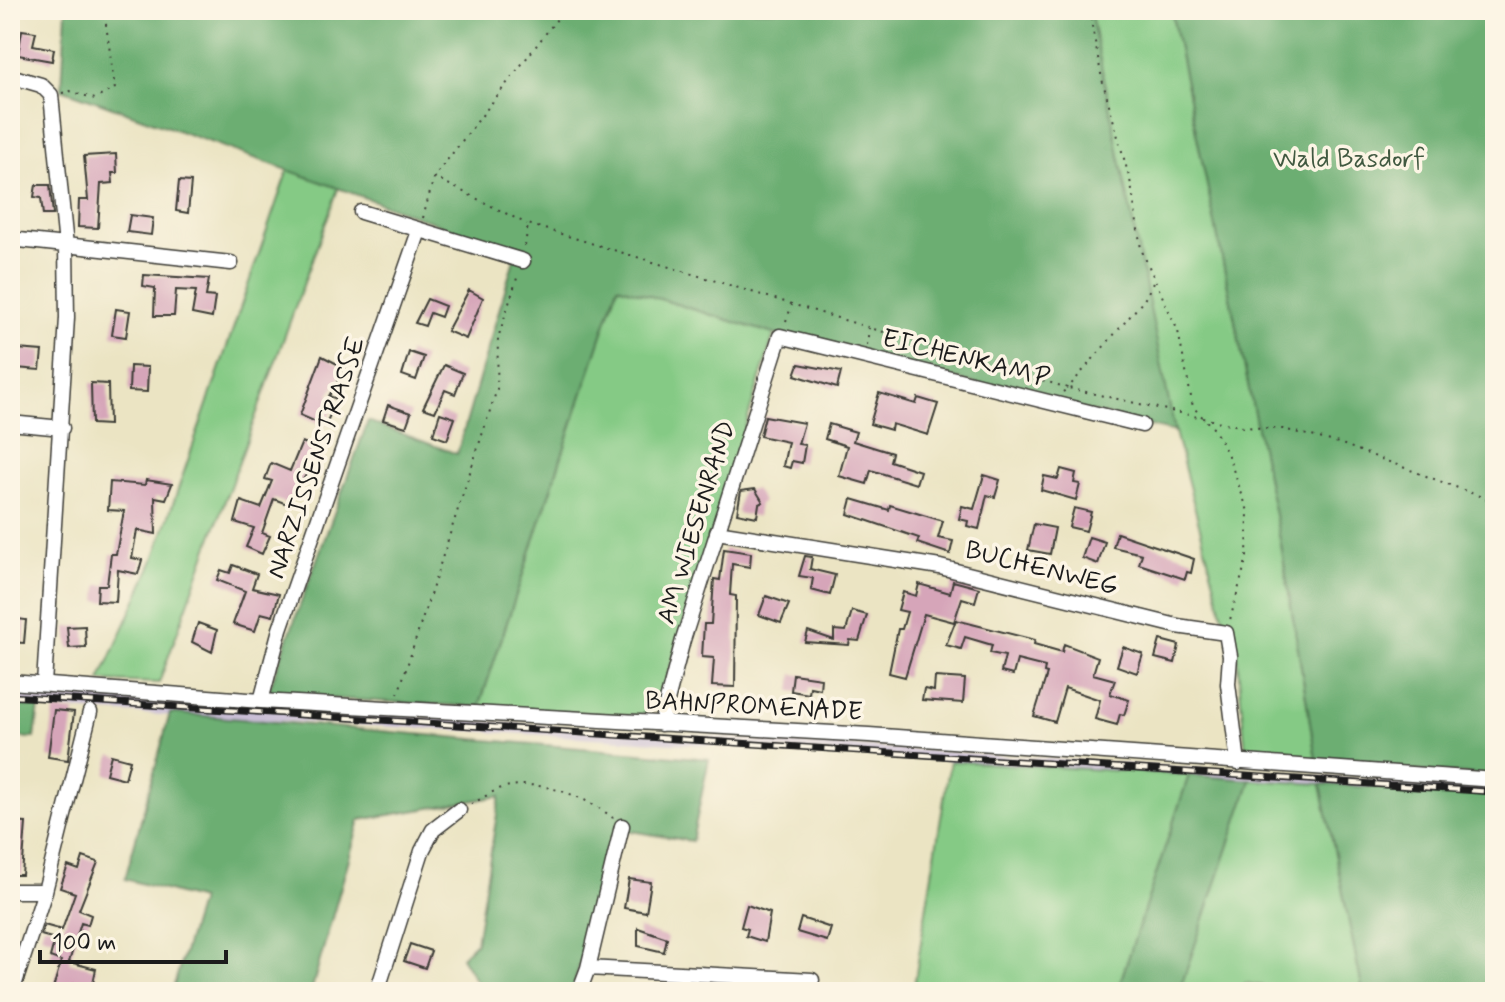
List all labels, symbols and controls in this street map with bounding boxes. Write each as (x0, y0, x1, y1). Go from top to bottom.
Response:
park label: Wald Basdorf (1273, 143, 1425, 177)
street label: EICHENKAMP (878, 322, 1053, 396)
street label: NARZISSENSTRASSE (260, 332, 374, 583)
street label: AM WIESENRAND (650, 417, 744, 629)
street label: BUCHENWEG (962, 534, 1121, 604)
street label: BAHNPROMENADE (644, 684, 864, 730)
scale bar (40, 914, 226, 964)
text: 100 m (52, 928, 116, 959)

